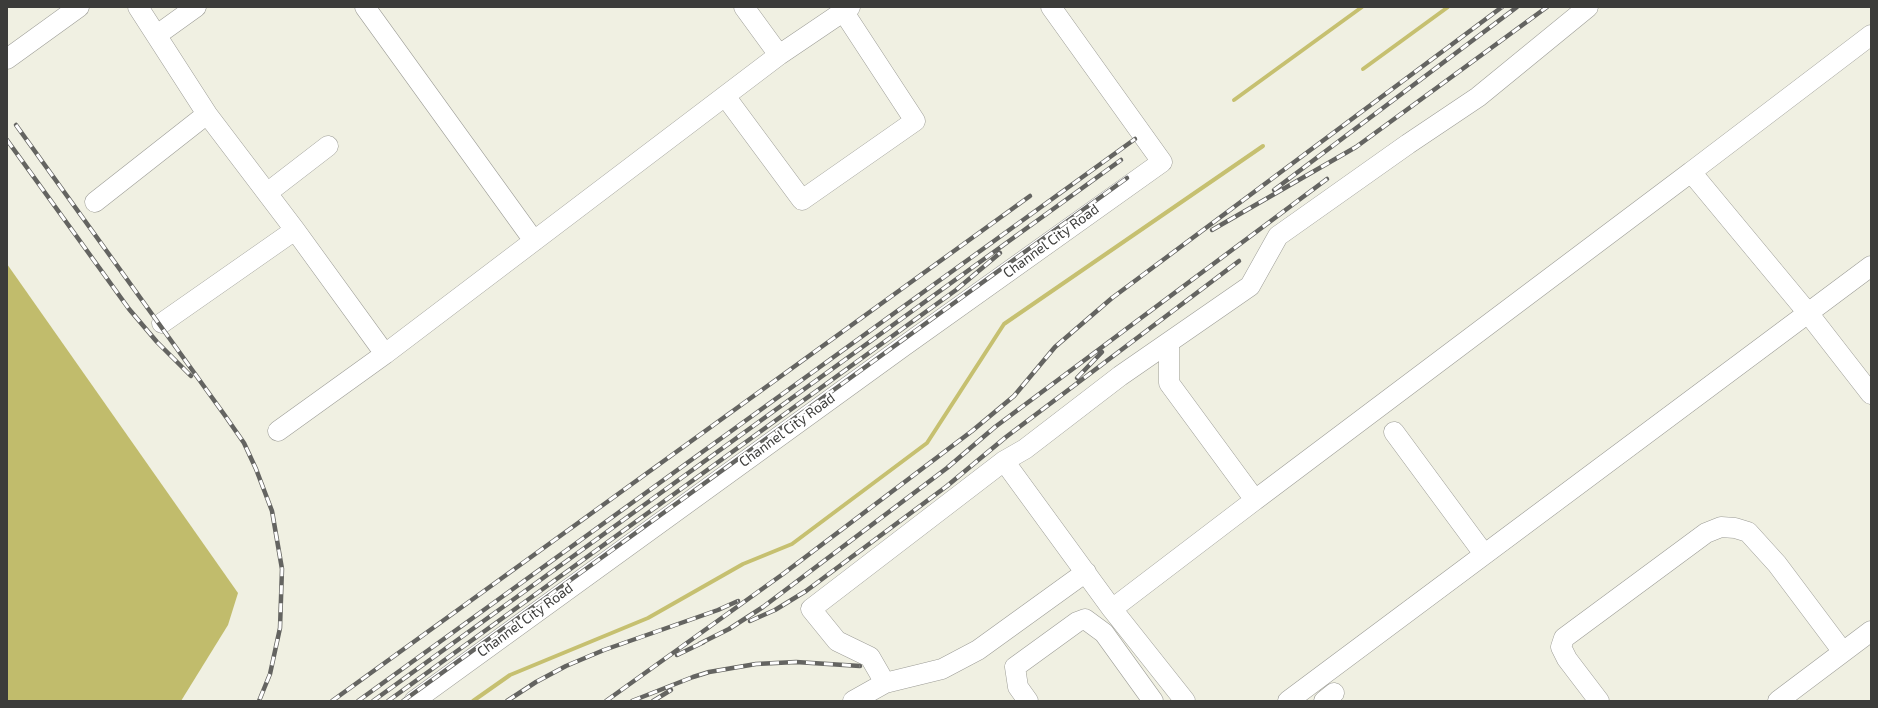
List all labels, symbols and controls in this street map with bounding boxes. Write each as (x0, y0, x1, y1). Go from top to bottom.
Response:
street label: Channel City Road (1000, 201, 1102, 281)
street label: Channel City Road (736, 390, 838, 470)
street label: Channel City Road (474, 580, 576, 660)

